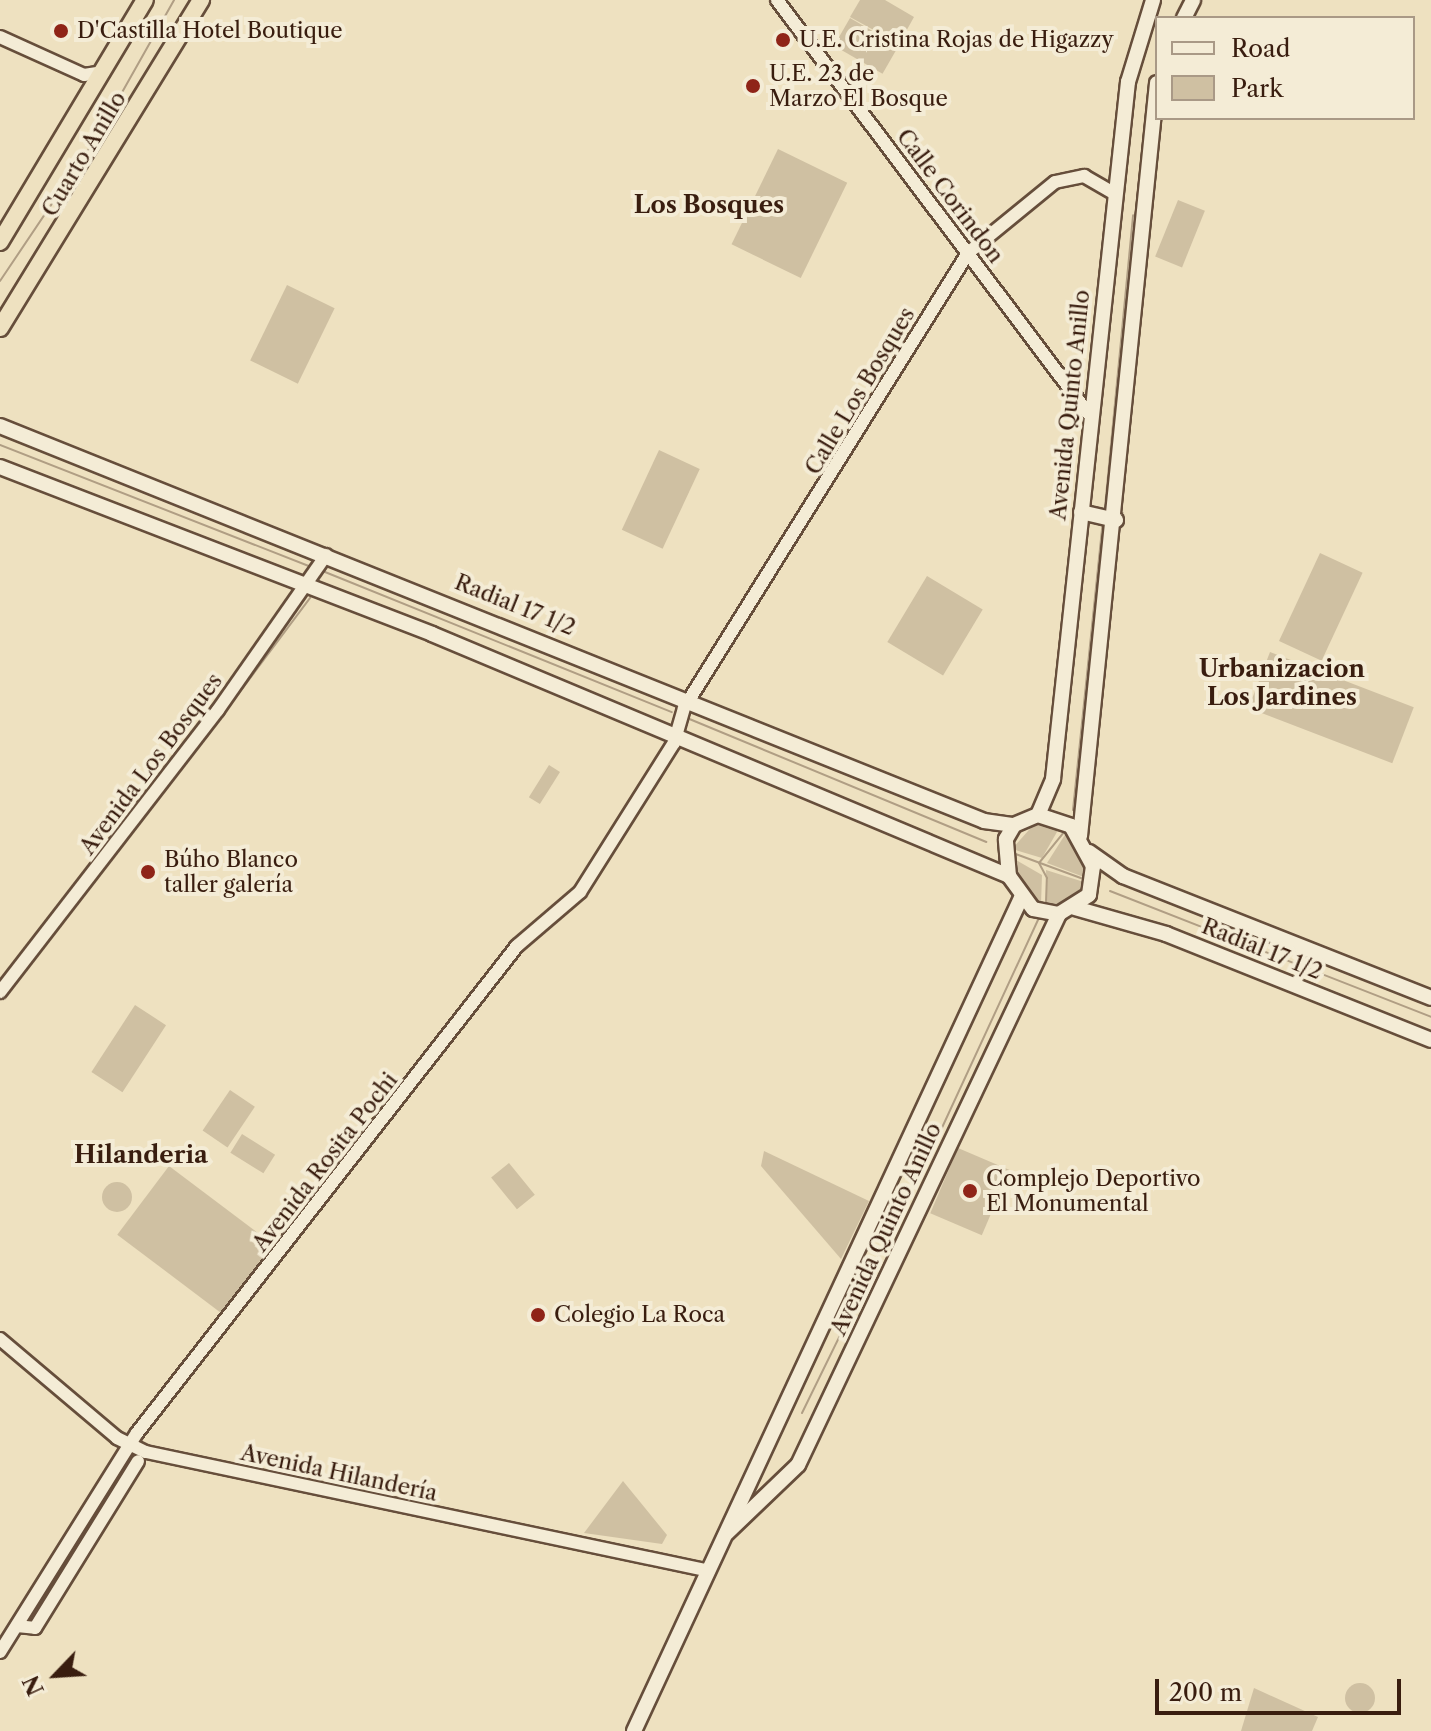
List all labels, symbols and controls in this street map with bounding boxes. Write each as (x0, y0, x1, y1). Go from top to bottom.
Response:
legend (1155, 16, 1415, 120)
place label: D'Castilla Hotel Boutique (77, 18, 343, 44)
marker: D'Castilla Hotel Boutique (52, 22, 70, 40)
place label: U.E. Cristina Rojas de Higazzy (799, 27, 1114, 53)
marker: U.E. Cristina Rojas de Higazzy (774, 31, 792, 49)
text: Road (1231, 34, 1290, 63)
place label: U.E. 23 de Marzo El Bosque (769, 60, 948, 112)
text: Park (1231, 74, 1283, 103)
marker: U.E. 23 de Marzo El Bosque (744, 77, 762, 95)
street label: Cuarto Anillo (36, 86, 132, 222)
street label: Calle Corindon (891, 124, 1009, 268)
district label: Los Bosques (634, 191, 784, 219)
street label: Avenida Quinto Anillo (1045, 288, 1095, 522)
street label: Calle Los Bosques (800, 303, 920, 479)
street label: Radial 17 1/2 (451, 569, 579, 641)
district label: Urbanizacion Los Jardines (1199, 655, 1365, 711)
street label: Avenida Los Bosques (74, 668, 228, 860)
place label: Búho Blanco taller galería (164, 846, 298, 898)
marker: Búho Blanco taller galería (139, 863, 157, 881)
street label: Radial 17 1/2 (1198, 913, 1326, 985)
street label: Avenida Rosita Pochi (247, 1067, 403, 1257)
street label: Avenida Quinto Anillo (825, 1118, 947, 1340)
district label: Hilanderia (74, 1141, 208, 1169)
place label: Complejo Deportivo El Monumental (986, 1165, 1200, 1216)
marker: Complejo Deportivo El Monumental (961, 1182, 979, 1200)
place label: Colegio La Roca (554, 1302, 725, 1328)
marker: Colegio La Roca (529, 1306, 547, 1324)
street label: Avenida Hilandería (238, 1439, 440, 1507)
north arrow (16, 1635, 96, 1715)
scale bar (1159, 1663, 1405, 1713)
text: N (18, 1671, 50, 1700)
text: 200 m (1169, 1678, 1242, 1707)

